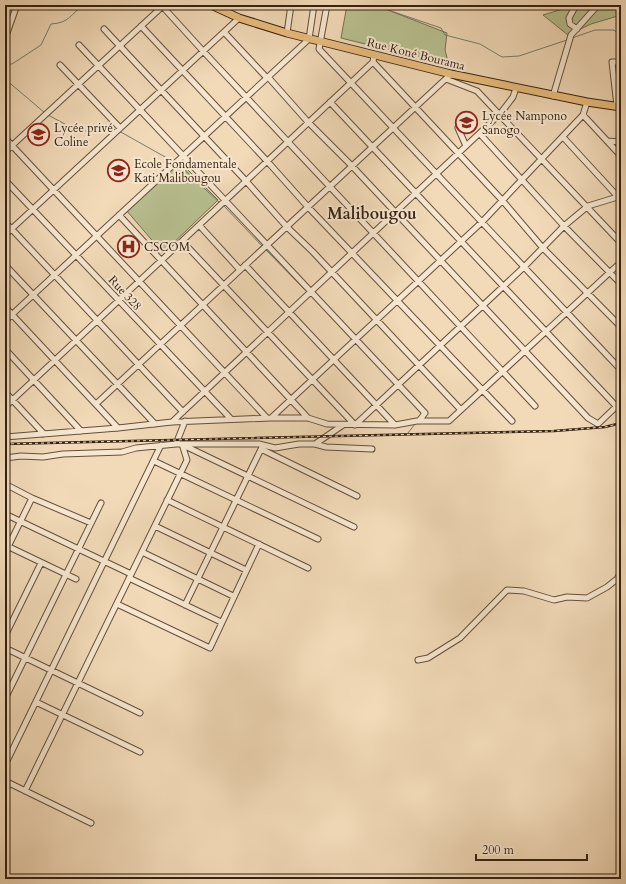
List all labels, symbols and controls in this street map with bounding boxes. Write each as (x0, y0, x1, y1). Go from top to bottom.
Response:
street label: Rue Koné Bourama (365, 34, 468, 74)
place label: Lycée Nampono Sanogo (482, 108, 567, 138)
school or university icon: Lycée Nampono Sanogo (454, 110, 480, 136)
place label: Lycée privé Coline (54, 120, 113, 150)
school or university icon: Lycée privé Coline (26, 122, 52, 148)
place label: Ecole Fondamentale Kati Malibougou (134, 156, 237, 186)
school or university icon: Ecole Fondamentale Kati Malibougou (105, 158, 131, 184)
district label: Malibougou (327, 203, 417, 225)
hospital icon: CSCOM (115, 234, 141, 260)
place label: CSCOM (144, 239, 191, 255)
street label: Rue 328 (105, 272, 145, 314)
scale bar (476, 836, 587, 862)
text: 200 m (482, 842, 515, 858)

